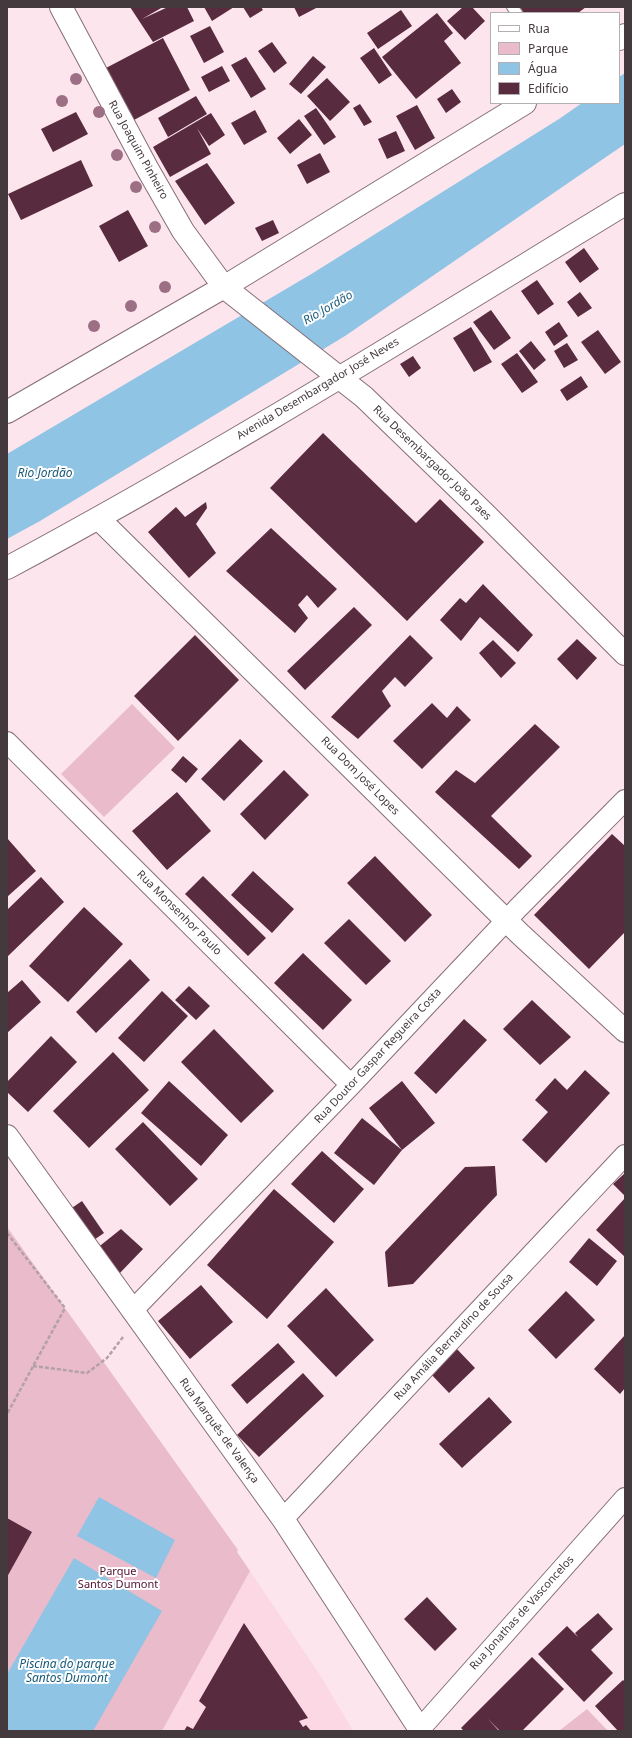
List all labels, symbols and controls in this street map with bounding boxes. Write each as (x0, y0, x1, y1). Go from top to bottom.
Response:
legend (490, 12, 620, 104)
text: Rua (528, 20, 550, 37)
text: Parque (528, 40, 568, 57)
text: Água (528, 60, 557, 77)
text: Edifício (528, 80, 569, 97)
street label: Rua Joaquim Pinheiro (105, 98, 171, 202)
water label: Rio Jordão (301, 288, 355, 328)
street label: Avenida Desembargador José Neves (235, 335, 401, 443)
street label: Rua Desembargador João Paes (370, 403, 494, 523)
water label: Rio Jordão (18, 467, 72, 481)
street label: Rua Dom José Lopes (318, 734, 402, 818)
street label: Rua Monsenhor Paulo (134, 868, 224, 958)
street label: Rua Doutor Gaspar Regueira Costa (312, 986, 444, 1126)
street label: Rua Amália Bernardino de Sousa (392, 1271, 516, 1403)
street label: Rua Marquês de Valença (176, 1376, 262, 1486)
street label: Rua Jonathas de Vasconcelos (467, 1553, 577, 1673)
park label: Parque Santos Dumont (78, 1565, 158, 1591)
water label: Piscina do parque Santos Dumont (19, 1658, 115, 1686)

